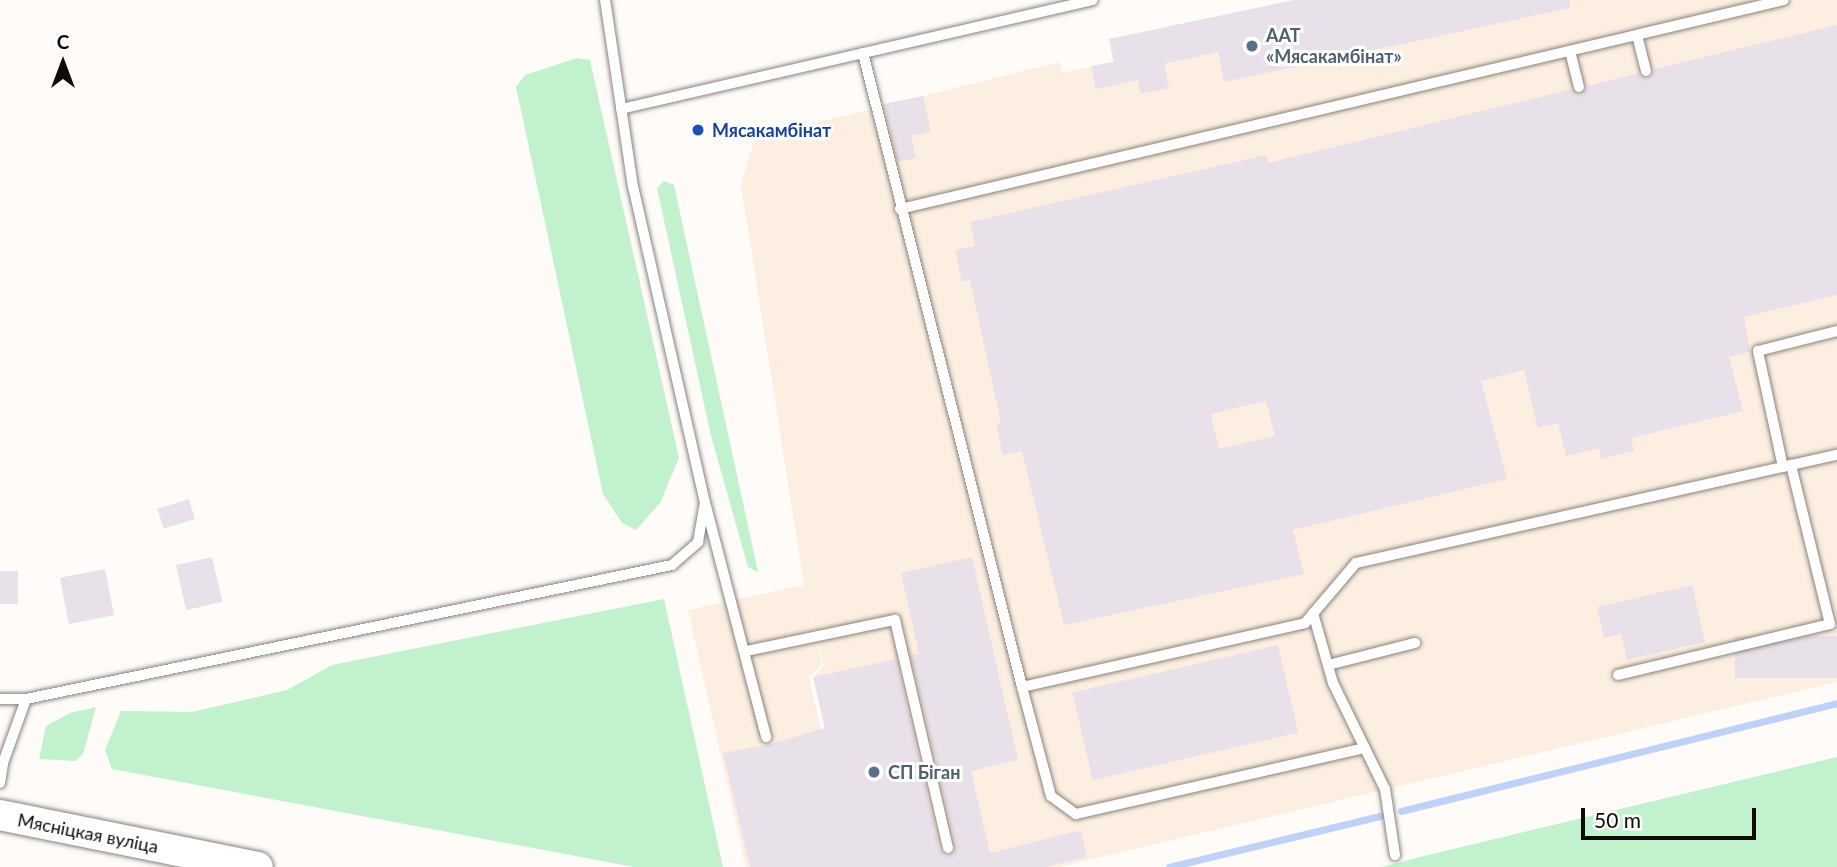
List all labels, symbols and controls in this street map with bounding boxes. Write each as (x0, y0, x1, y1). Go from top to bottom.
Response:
place label: ААТ «Мясакамбінат» (1266, 25, 1402, 68)
north arrow (28, 28, 98, 98)
text: С (57, 30, 69, 53)
marker: ААТ «Мясакамбінат» (1244, 38, 1260, 54)
place label: Мясакамбінат (712, 119, 831, 141)
marker: Мясакамбінат (690, 122, 706, 138)
place label: СП Біган (888, 761, 960, 783)
marker: СП Біган (866, 764, 882, 780)
scale bar (1585, 794, 1760, 838)
text: 50 m (1594, 807, 1641, 832)
street label: Мясніцкая вуліца (16, 809, 160, 857)

